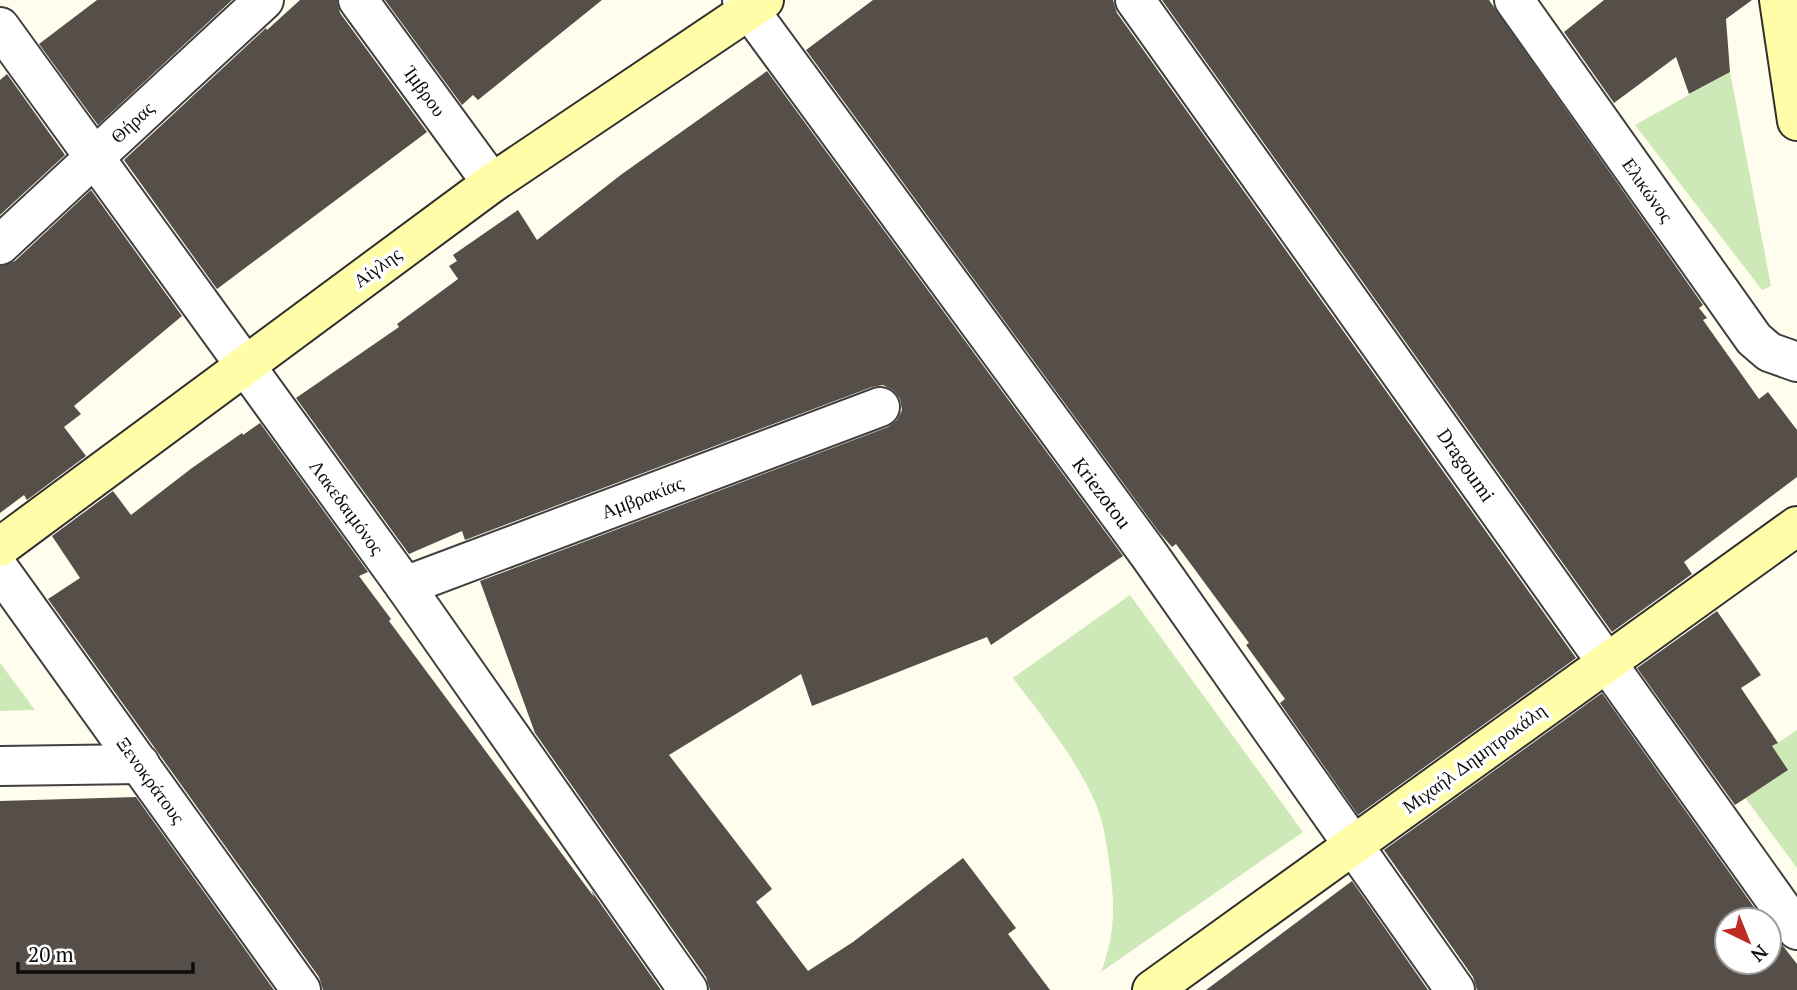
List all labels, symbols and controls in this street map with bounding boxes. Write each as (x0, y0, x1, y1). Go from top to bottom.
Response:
street label: Ίμβρου (398, 60, 452, 121)
street label: Θήρας (105, 95, 159, 148)
street label: Ελικώνος (1617, 153, 1680, 227)
street label: Αίγλης (348, 240, 406, 293)
street label: Dragoumi (1432, 423, 1501, 506)
street label: Kriezotou (1068, 452, 1137, 533)
street label: Λακεδαιμόνος (305, 454, 391, 559)
street label: Αμβρακίας (597, 469, 687, 524)
street label: Μιχαήλ Δημητροκάλη (1397, 697, 1551, 818)
street label: Ξενοκράτους (111, 731, 192, 828)
north arrow (1713, 906, 1783, 976)
scale bar (18, 930, 192, 974)
text: 20 m (28, 940, 74, 968)
text: N (1746, 940, 1774, 968)

